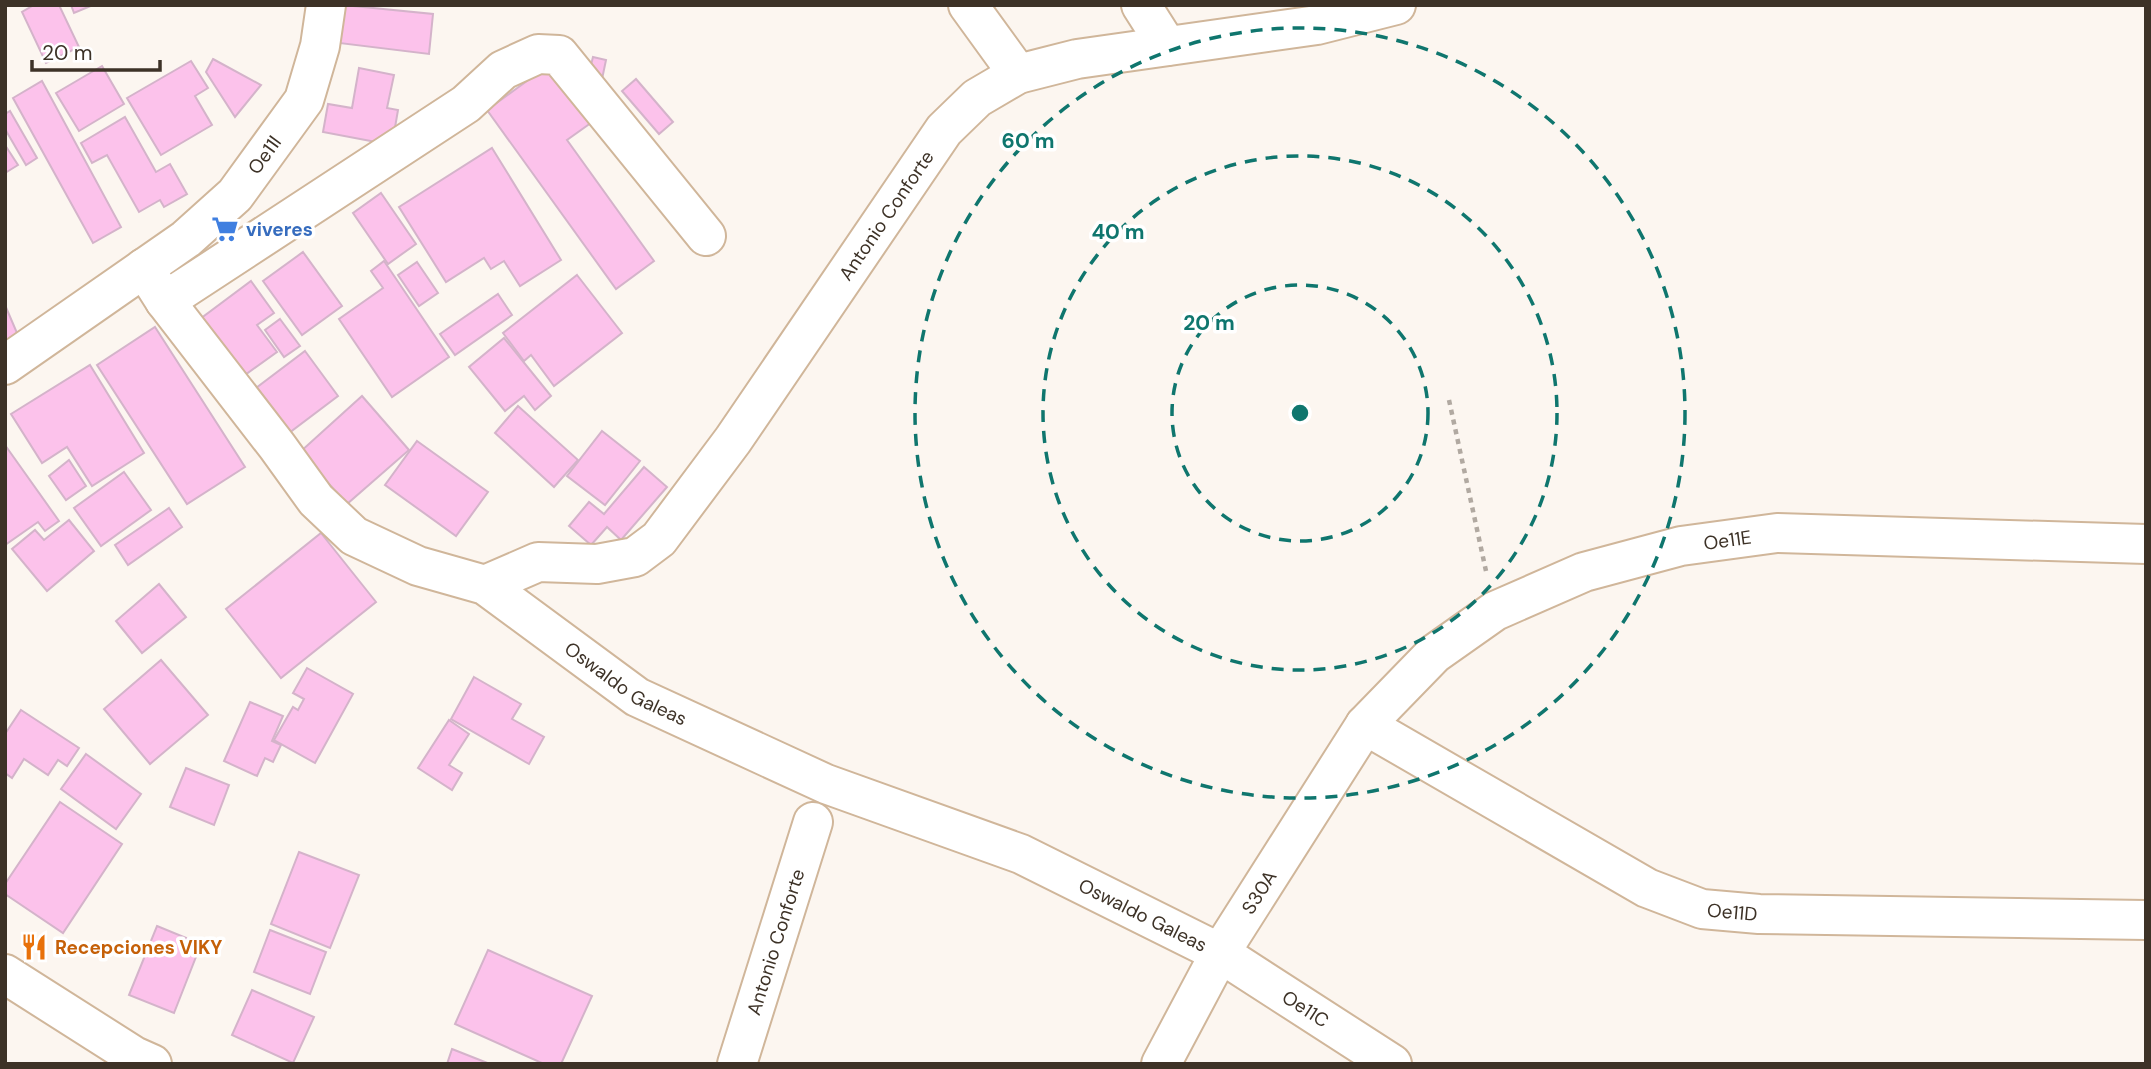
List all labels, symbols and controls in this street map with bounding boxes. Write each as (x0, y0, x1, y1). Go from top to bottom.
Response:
scale bar (32, 28, 159, 72)
text: 20 m (42, 39, 93, 67)
text: 60 m (1002, 127, 1054, 155)
street label: Oe11l (242, 131, 287, 179)
street label: Antonio Conforte (833, 145, 939, 285)
supermarket icon: viveres (210, 214, 240, 244)
place label: viveres (246, 217, 313, 242)
text: 40 m (1091, 218, 1145, 246)
text: 20 m (1183, 309, 1235, 337)
centre of rings (1288, 401, 1312, 425)
street label: Oe11E (1702, 524, 1753, 555)
street label: Oswaldo Galeas (560, 635, 691, 731)
street label: S30A (1236, 865, 1282, 919)
street label: Antonio Conforte (741, 866, 810, 1018)
street label: Oswaldo Galeas (1075, 872, 1212, 957)
street label: Oe11D (1706, 897, 1759, 926)
restaurant icon: Recepciones VIKY (19, 932, 49, 962)
place label: Recepciones VIKY (55, 935, 222, 960)
street label: Oe11C (1278, 984, 1334, 1033)

